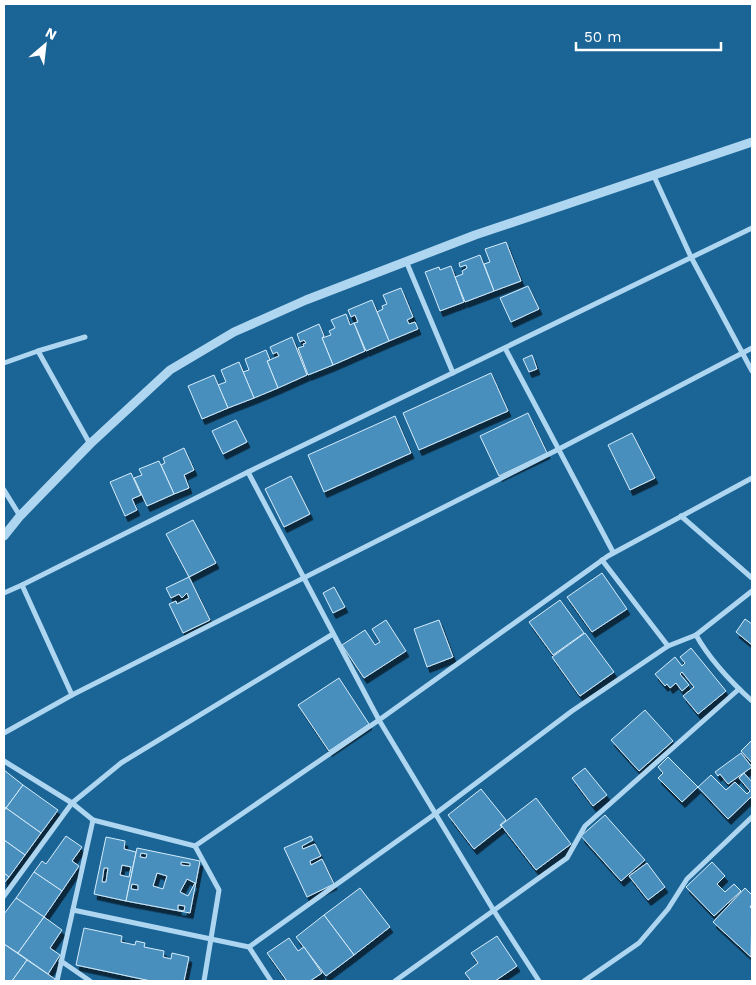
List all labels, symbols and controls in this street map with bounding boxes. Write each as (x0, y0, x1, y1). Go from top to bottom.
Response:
north arrow (20, 20, 70, 70)
scale bar (576, 20, 721, 52)
text: N (43, 24, 59, 43)
text: 50 m (584, 28, 621, 46)

